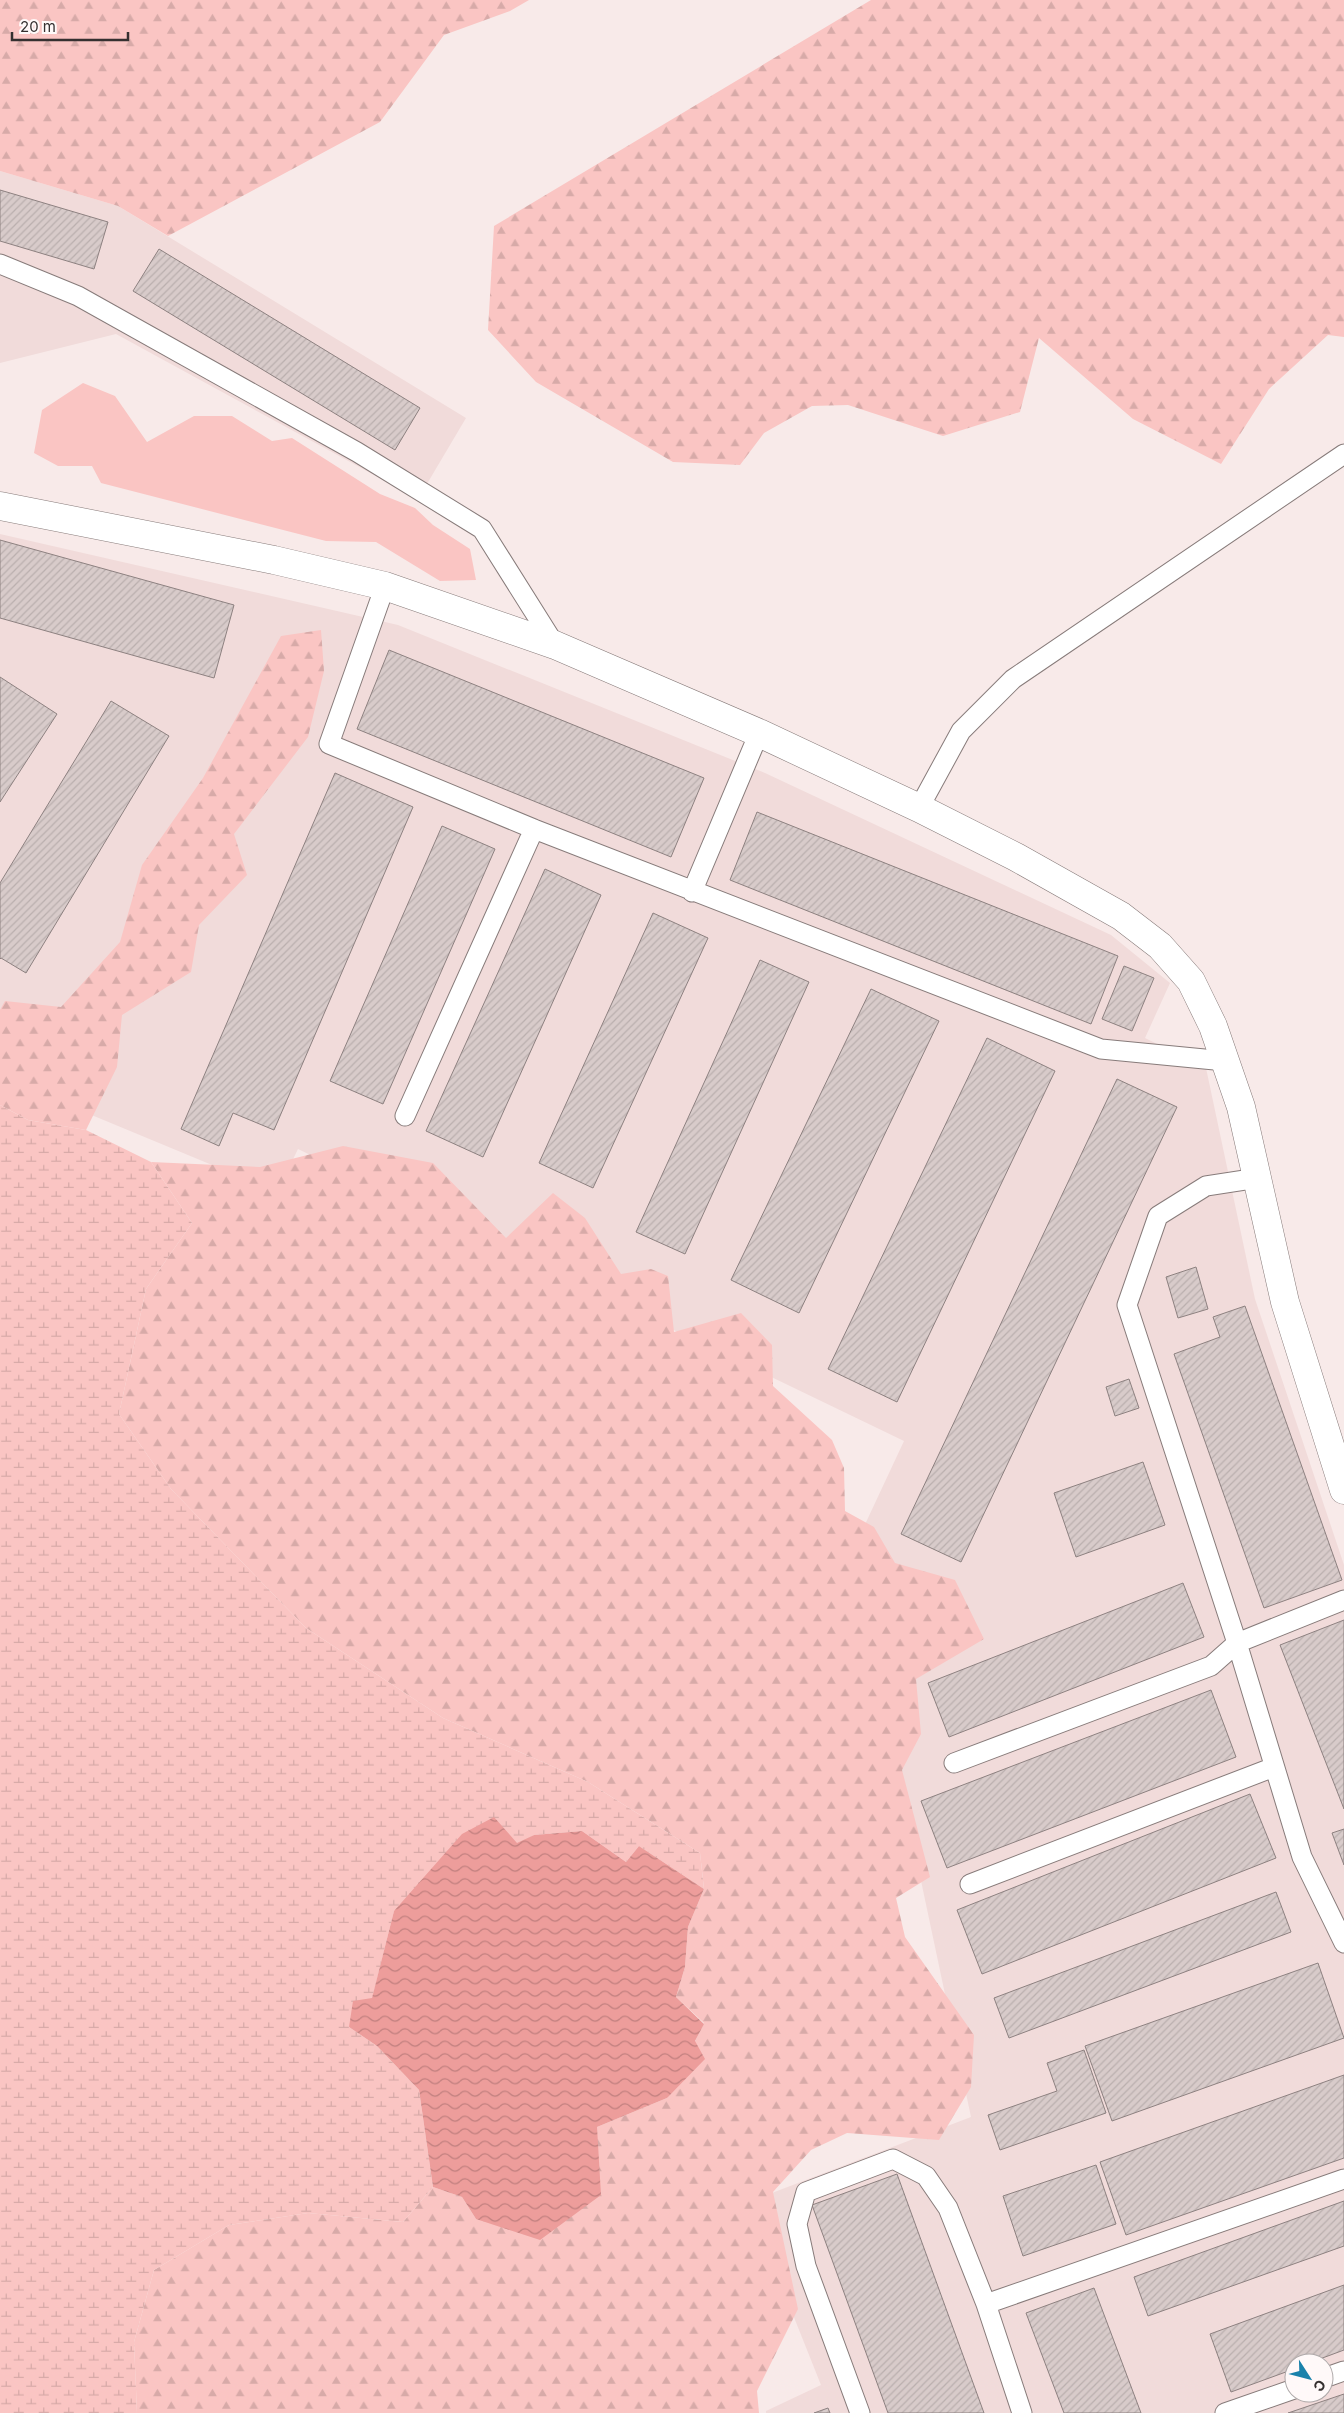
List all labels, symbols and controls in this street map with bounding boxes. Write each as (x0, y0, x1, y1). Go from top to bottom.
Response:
scale bar (12, 10, 129, 42)
text: 20 m (20, 17, 56, 36)
north arrow (1284, 2353, 1334, 2403)
text: С (1310, 2377, 1330, 2395)

